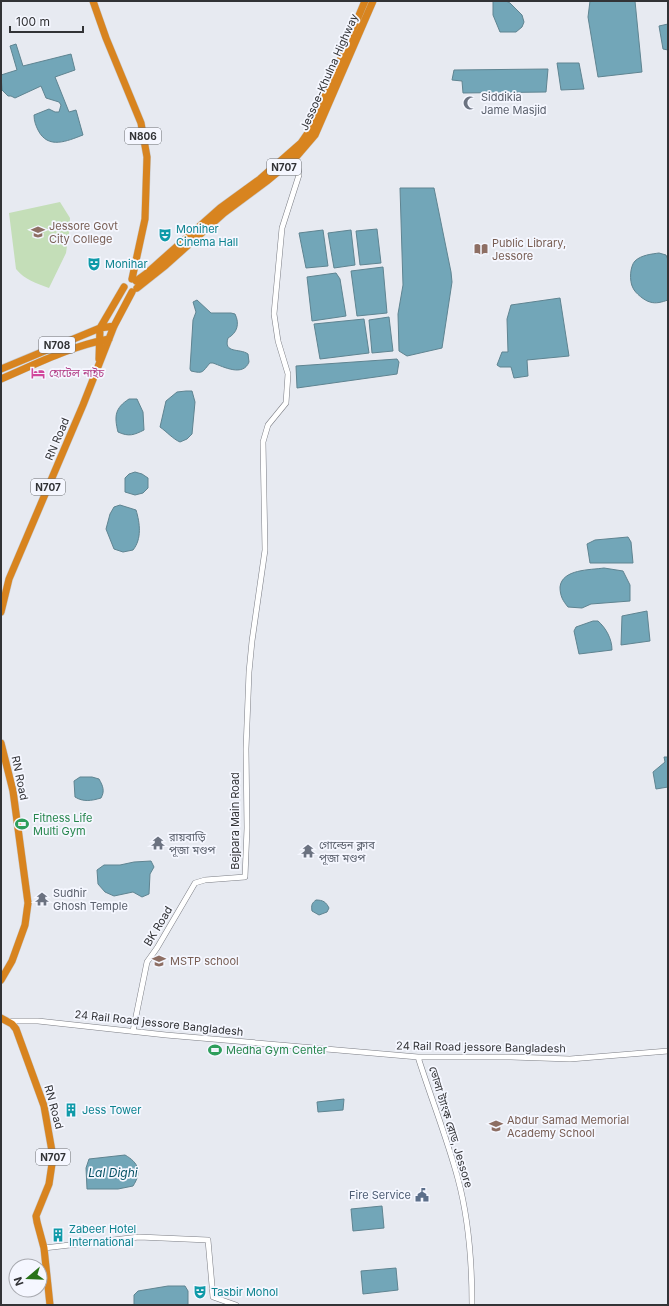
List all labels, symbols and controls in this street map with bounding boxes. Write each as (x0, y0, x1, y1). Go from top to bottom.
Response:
scale bar (10, 8, 83, 34)
street label: Jessoe-Khulna Highway (297, 11, 361, 133)
text: 100 m (16, 14, 50, 29)
place label: Siddikia Jame Masjid (481, 90, 547, 117)
mosque icon: Siddikia Jame Masjid (462, 95, 478, 111)
road number: N806 (125, 128, 161, 144)
road number: N707 (267, 159, 301, 175)
place label: Jessore Govt City College (49, 219, 118, 246)
place label: Moniher Cinema Hall (176, 222, 238, 249)
school or university icon: Jessore Govt City College (30, 224, 46, 240)
theatre icon: Moniher Cinema Hall (157, 227, 173, 243)
place label: Public Library, Jessore (492, 236, 566, 263)
library icon: Public Library, Jessore (473, 241, 489, 257)
theatre icon: Monihar (86, 256, 102, 272)
place label: Monihar (105, 257, 148, 271)
road number: N708 (39, 337, 75, 353)
hotel icon: হোটেল নাইচ (30, 365, 46, 381)
place label: হোটেল নাইচ (49, 366, 105, 380)
street label: RN Road (42, 416, 72, 462)
road number: N707 (31, 479, 65, 495)
street label: RN Road (8, 755, 32, 801)
street label: Bejpara Main Road (228, 772, 242, 870)
place label: Fitness Life Multi Gym (33, 811, 92, 838)
sports icon: Fitness Life Multi Gym (14, 816, 30, 832)
place label: রায়বাড়ি পূজা মণ্ডপ (168, 830, 215, 857)
temple icon: রায়বাড়ি পূজা মণ্ডপ (150, 835, 166, 851)
place label: গোল্ডেন ক্লাব পূজা মণ্ডপ (319, 838, 375, 865)
temple icon: গোল্ডেন ক্লাব পূজা মণ্ডপ (300, 843, 316, 859)
place label: Sudhir Ghosh Temple (53, 886, 128, 913)
temple icon: Sudhir Ghosh Temple (34, 891, 50, 907)
street label: BK Road (141, 903, 175, 949)
school or university icon: MSTP school (151, 953, 167, 969)
place label: MSTP school (170, 954, 239, 968)
street label: 24 Rail Road jessore Bangladesh (74, 1007, 244, 1039)
street label: 24 Rail Road jessore Bangladesh (396, 1039, 566, 1055)
sports icon: Medha Gym Center (207, 1042, 223, 1058)
place label: Medha Gym Center (226, 1043, 327, 1057)
street label: ভোলা ট্যাংক রোড, Jessore (426, 1065, 476, 1189)
street label: RN Road (41, 1083, 67, 1131)
building icon: Jess Tower (63, 1102, 79, 1118)
place label: Jess Tower (82, 1103, 141, 1117)
place label: Abdur Samad Memorial Academy School (507, 1113, 629, 1140)
school or university icon: Abdur Samad Memorial Academy School (488, 1118, 504, 1134)
road number: N707 (36, 1149, 70, 1165)
water label: Lal Dighi (88, 1165, 139, 1180)
public building icon: Fire Service (414, 1187, 430, 1203)
place label: Fire Service (349, 1188, 411, 1202)
place label: Zabeer Hotel International (69, 1222, 136, 1249)
building icon: Zabeer Hotel International (50, 1227, 66, 1243)
north arrow (8, 1258, 48, 1298)
text: N (11, 1275, 27, 1288)
theatre icon: Tasbir Mohol (192, 1284, 208, 1300)
place label: Tasbir Mohol (211, 1285, 278, 1299)

